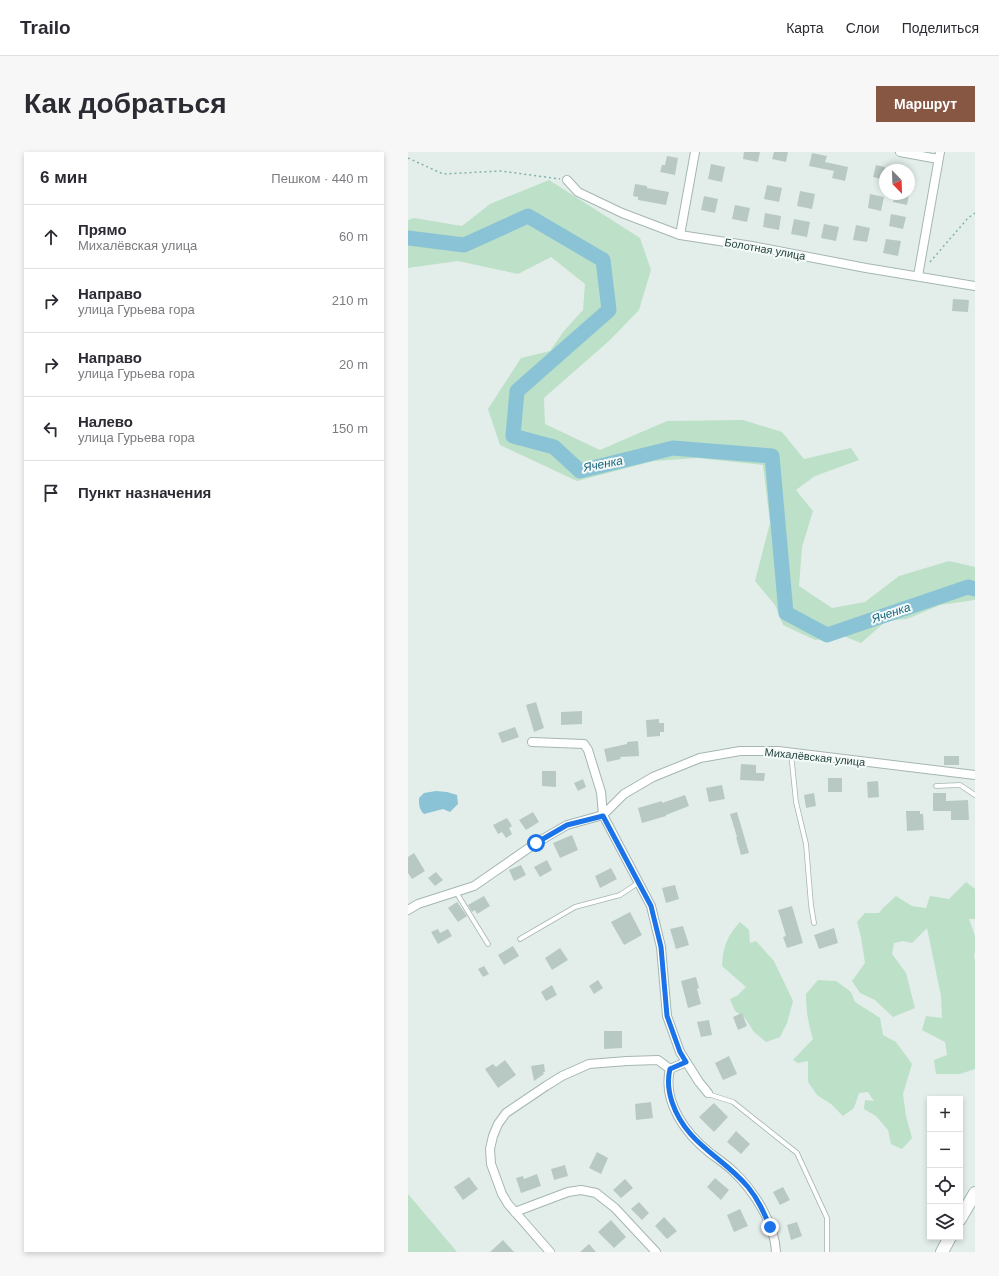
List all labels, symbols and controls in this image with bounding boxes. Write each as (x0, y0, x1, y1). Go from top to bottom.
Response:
text: Trailo (20, 17, 71, 38)
text: Карта (786, 20, 824, 36)
text: Слои (846, 20, 880, 36)
text: Поделиться (902, 20, 979, 36)
button: Маршрут (876, 86, 975, 122)
text: Как добраться (24, 88, 226, 119)
north arrow (879, 164, 915, 200)
text: 6 мин (40, 168, 87, 187)
text: Пешком · 440 m (271, 171, 368, 186)
text: Прямо (78, 221, 127, 238)
icon: ahead (40, 226, 62, 248)
text: 60 m (339, 229, 368, 244)
street label: Болотная улица (724, 236, 807, 262)
text: Михалёвская улица (78, 238, 197, 253)
text: Направо (78, 285, 142, 302)
icon: right (40, 290, 62, 312)
text: 210 m (332, 293, 368, 308)
text: улица Гурьева гора (78, 302, 195, 317)
text: Направо (78, 349, 142, 366)
icon: right (40, 354, 62, 376)
text: 20 m (339, 357, 368, 372)
text: улица Гурьева гора (78, 366, 195, 381)
text: Налево (78, 413, 133, 430)
icon: left (40, 418, 62, 440)
text: 150 m (332, 421, 368, 436)
text: улица Гурьева гора (78, 430, 195, 445)
water label: Яченка (581, 453, 624, 475)
icon: arrive (40, 482, 62, 504)
text: Пункт назначения (78, 484, 211, 501)
water label: Яченка (869, 600, 912, 626)
street label: Михалёвская улица (764, 746, 867, 768)
route start (527, 834, 545, 852)
map controls (927, 1096, 963, 1240)
button: + (927, 1096, 963, 1132)
button: − (927, 1132, 963, 1168)
button: locate (927, 1168, 963, 1204)
button: layers (927, 1204, 963, 1240)
route end (761, 1218, 779, 1236)

